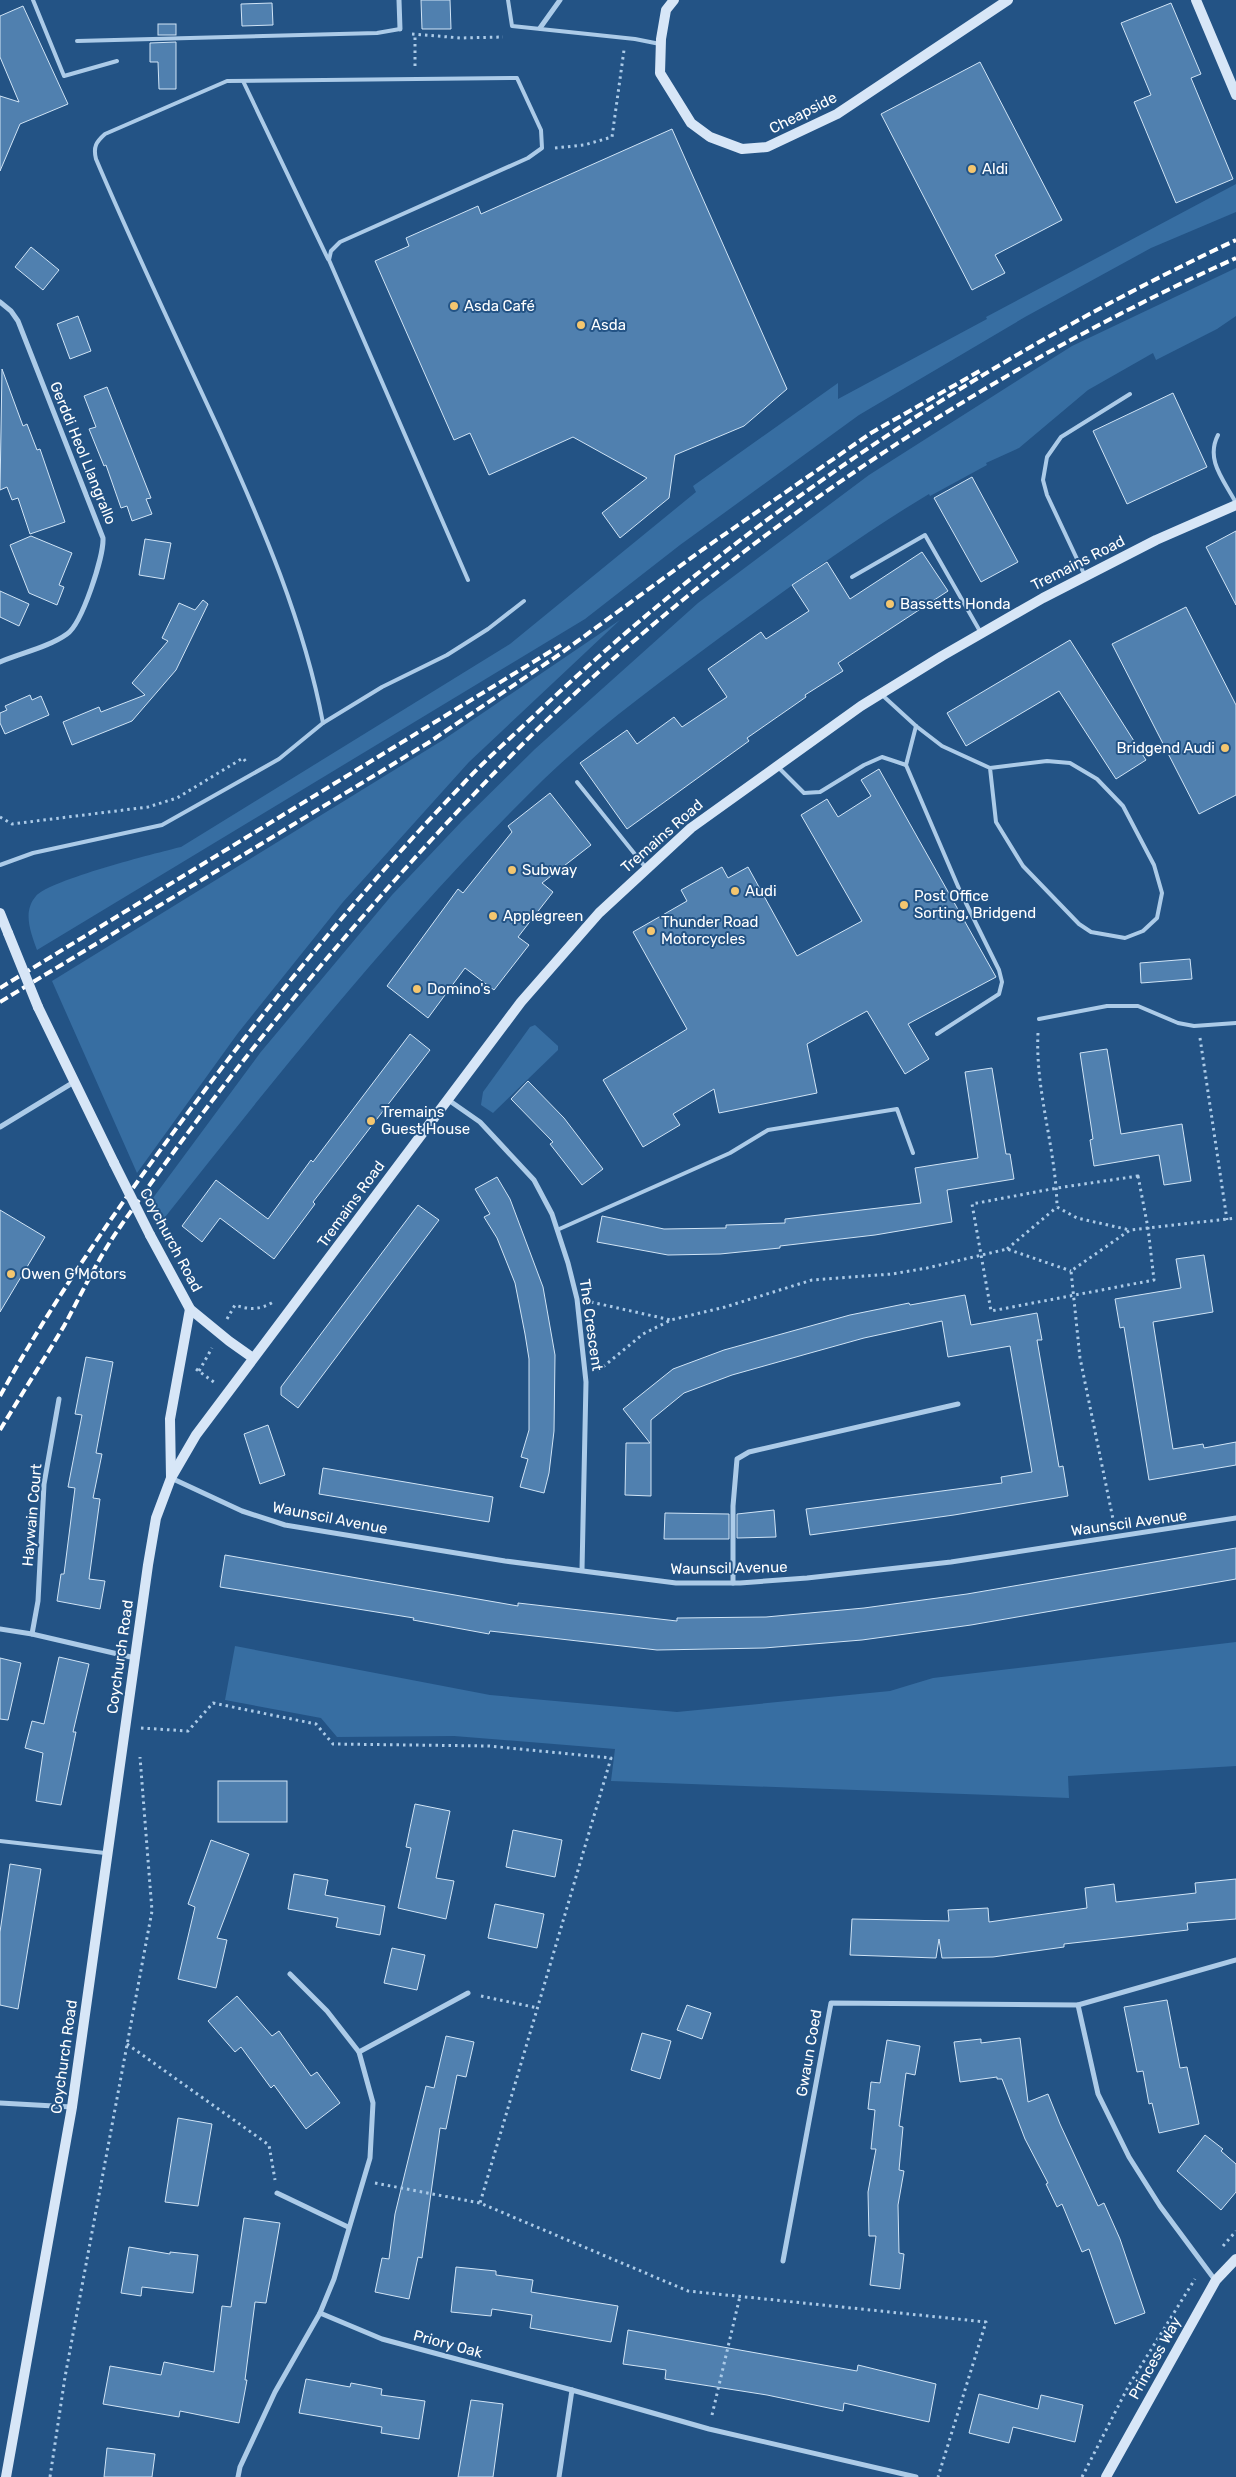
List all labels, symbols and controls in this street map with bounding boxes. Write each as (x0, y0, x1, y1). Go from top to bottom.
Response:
street label: Cheapside (766, 88, 840, 138)
place label: Aldi (982, 160, 1008, 178)
marker: Aldi (966, 163, 978, 175)
place label: Asda Café (464, 297, 535, 315)
marker: Asda Café (448, 300, 460, 312)
place label: Asda (591, 316, 626, 334)
marker: Asda (575, 319, 587, 331)
street label: Gerddi Heol Llangrallo (46, 379, 120, 527)
street label: Tremains Road (1028, 532, 1128, 594)
place label: Bassetts Honda (900, 595, 1011, 613)
marker: Bassetts Honda (884, 598, 896, 610)
place label: Bridgend Audi (1117, 739, 1215, 757)
marker: Bridgend Audi (1219, 742, 1231, 754)
street label: Tremains Road (617, 796, 707, 876)
place label: Subway (522, 861, 577, 879)
marker: Subway (506, 864, 518, 876)
place label: Audi (745, 882, 777, 900)
marker: Audi (729, 885, 741, 897)
place label: Post Office Sorting, Bridgend (914, 887, 1036, 922)
marker: Post Office Sorting, Bridgend (898, 899, 910, 911)
place label: Applegreen (503, 907, 583, 925)
marker: Applegreen (487, 910, 499, 922)
place label: Thunder Road Motorcycles (661, 913, 759, 948)
marker: Thunder Road Motorcycles (645, 925, 657, 937)
place label: Domino's (427, 980, 491, 998)
marker: Domino's (411, 983, 423, 995)
place label: Tremains Guest House (381, 1103, 470, 1138)
marker: Tremains Guest House (365, 1115, 377, 1127)
street label: Tremains Road (314, 1157, 388, 1251)
street label: Coychurch Road (136, 1185, 206, 1295)
place label: Owen G Motors (21, 1265, 127, 1283)
marker: Owen G Motors (5, 1268, 17, 1280)
street label: The Crescent (576, 1278, 606, 1372)
street label: Haywain Court (19, 1463, 45, 1567)
street label: Waunscil Avenue (271, 1498, 389, 1538)
street label: Waunscil Avenue (1070, 1506, 1188, 1540)
street label: Waunscil Avenue (670, 1558, 788, 1578)
street label: Coychurch Road (103, 1599, 137, 1715)
street label: Coychurch Road (47, 1999, 81, 2115)
street label: Gwaun Coed (792, 2008, 826, 2098)
street label: Princess Way (1125, 2314, 1185, 2402)
street label: Priory Oak (411, 2326, 485, 2362)

